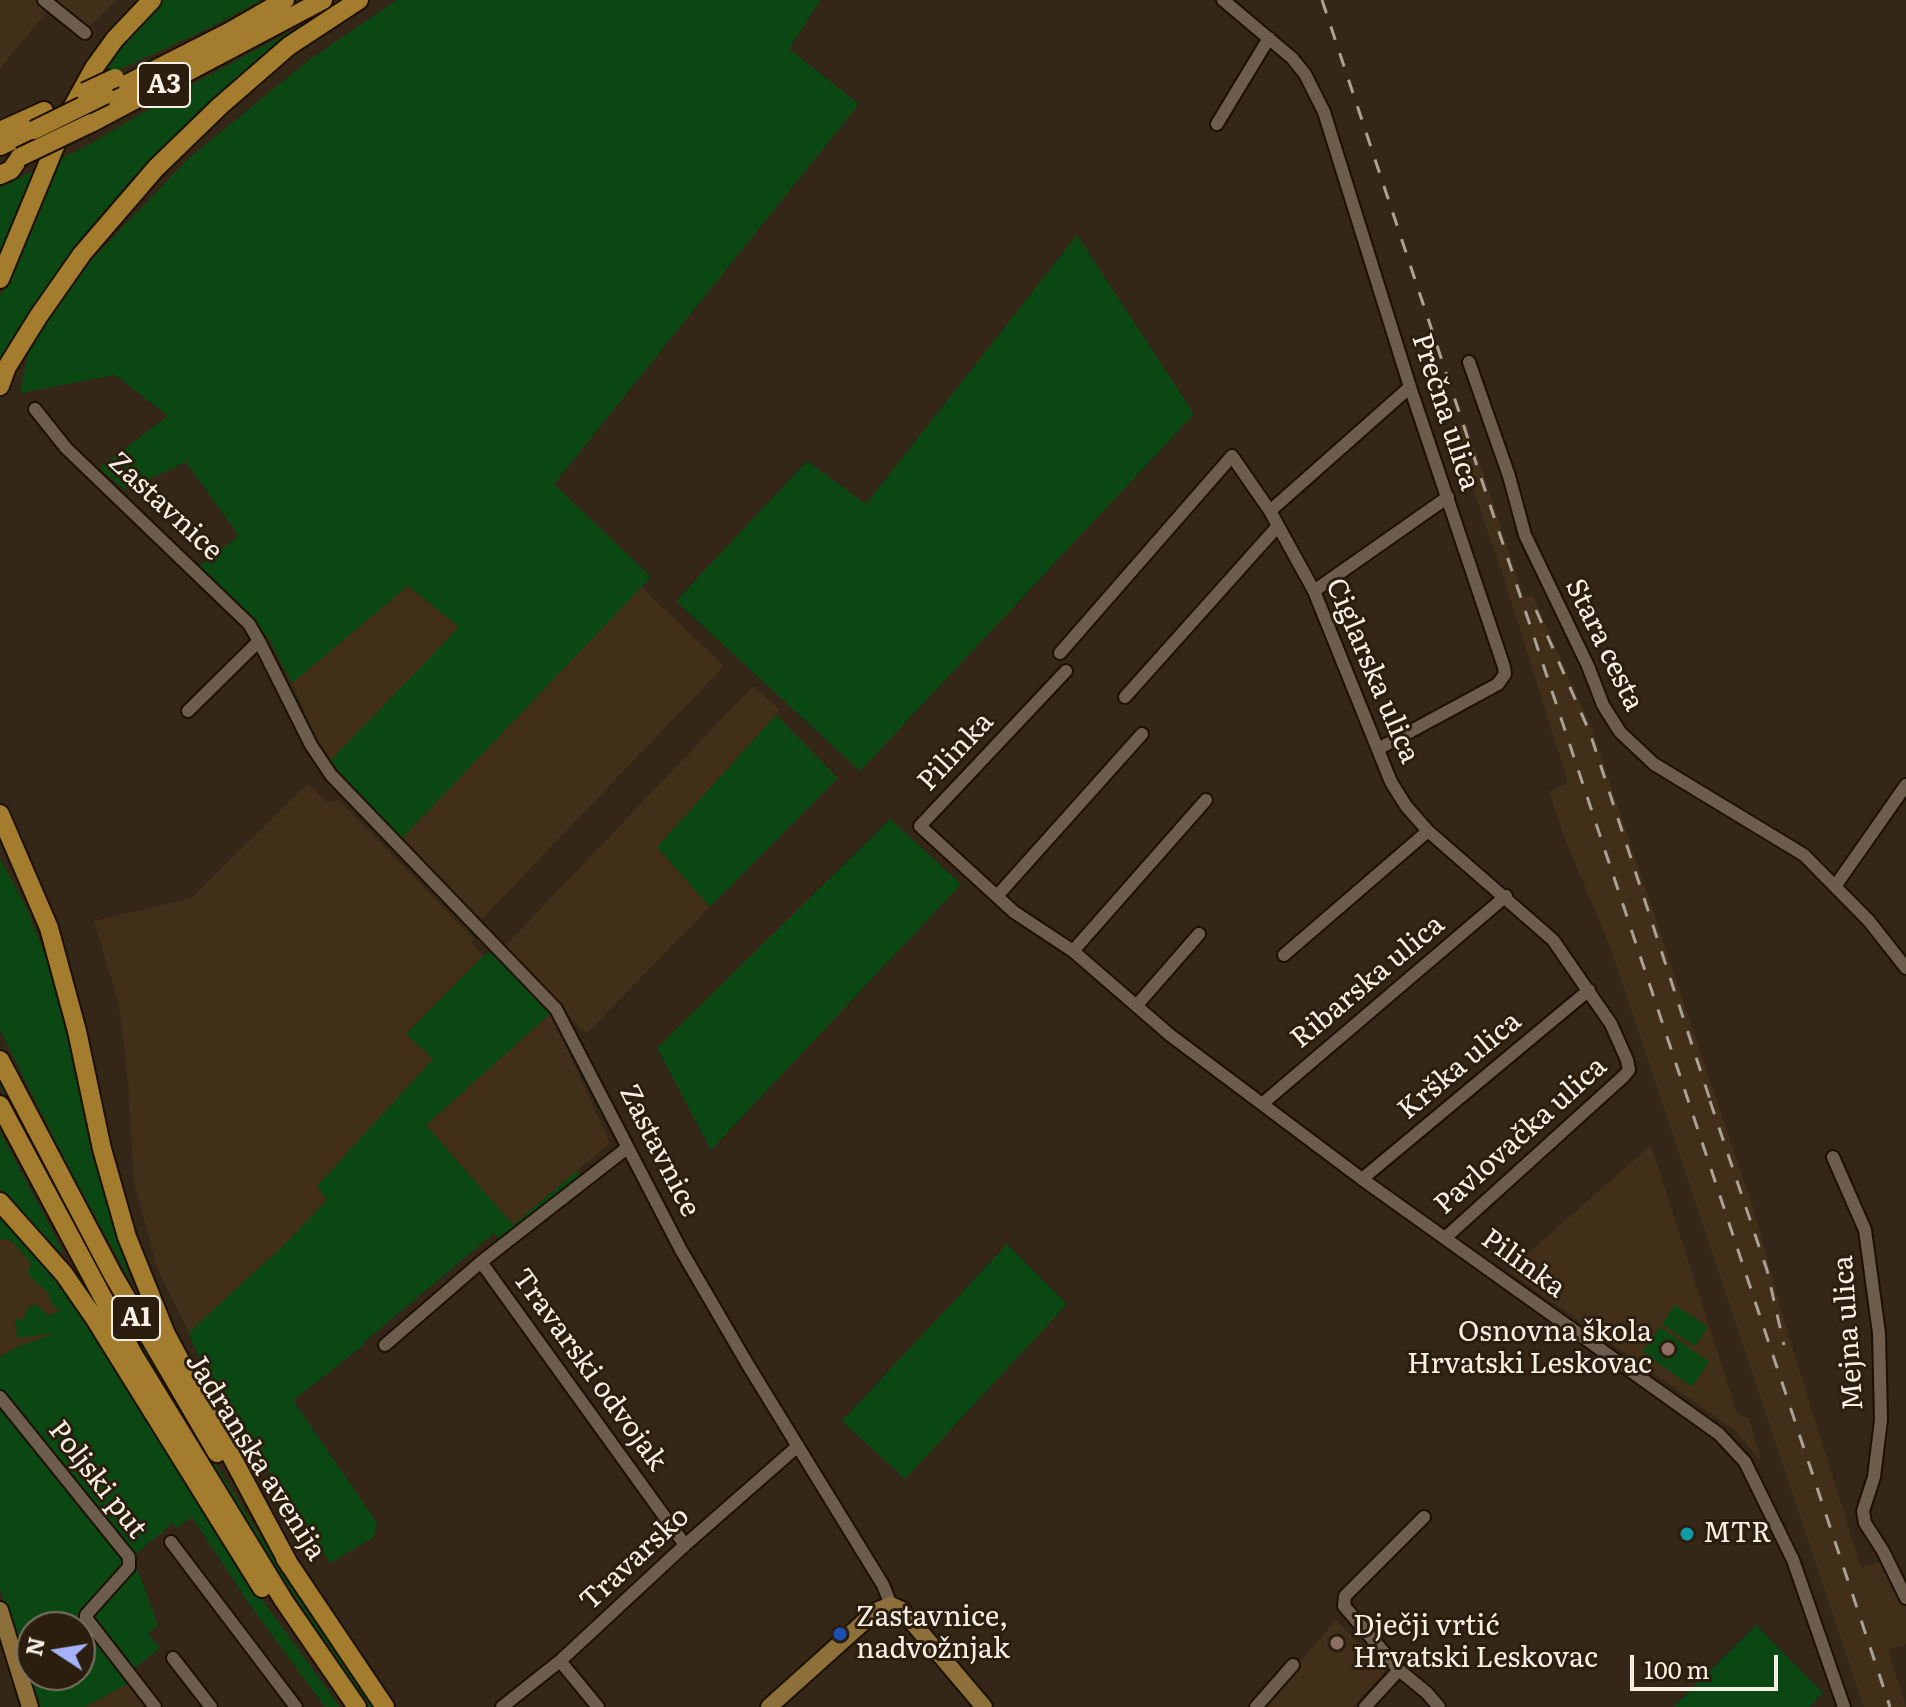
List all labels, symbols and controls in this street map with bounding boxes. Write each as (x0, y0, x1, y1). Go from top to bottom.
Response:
road number: A3 (138, 63, 190, 107)
street label: Prečna ulica (1404, 329, 1486, 495)
street label: Zastavnice (101, 446, 229, 568)
street label: Ciglarska ulica (1318, 573, 1426, 769)
street label: Stara cesta (1558, 574, 1650, 716)
street label: Pilinka (911, 706, 1001, 798)
street label: Ribarska ulica (1284, 908, 1452, 1056)
street label: Krška ulica (1392, 1005, 1528, 1127)
street label: Pavlovačka ulica (1428, 1050, 1614, 1222)
street label: Zastavnice (611, 1079, 707, 1223)
street label: Pilinka (1474, 1222, 1572, 1306)
street label: Mejna ulica (1827, 1254, 1871, 1412)
street label: Travarski odvojak (504, 1263, 674, 1477)
road number: A1 (112, 1296, 160, 1340)
place label: Osnovna škola Hrvatski Leskovac (1407, 1316, 1652, 1382)
marker: Osnovna škola Hrvatski Leskovac (1659, 1340, 1677, 1358)
street label: Jadranska avenija (178, 1347, 332, 1567)
street label: Poljski put (41, 1414, 153, 1546)
street label: Travarsko (573, 1500, 697, 1618)
place label: MTR (1703, 1517, 1771, 1551)
marker: MTR (1678, 1525, 1696, 1543)
place label: Zastavnice, nadvožnjak (856, 1601, 1010, 1667)
place label: Dječji vrtić Hrvatski Leskovac (1353, 1610, 1598, 1676)
north arrow (16, 1611, 96, 1691)
marker: Zastavnice, nadvožnjak (831, 1625, 849, 1643)
text: N (16, 1634, 52, 1659)
marker: Dječji vrtić Hrvatski Leskovac (1328, 1634, 1346, 1652)
scale bar (1634, 1639, 1782, 1689)
text: 100 m (1644, 1651, 1710, 1686)

